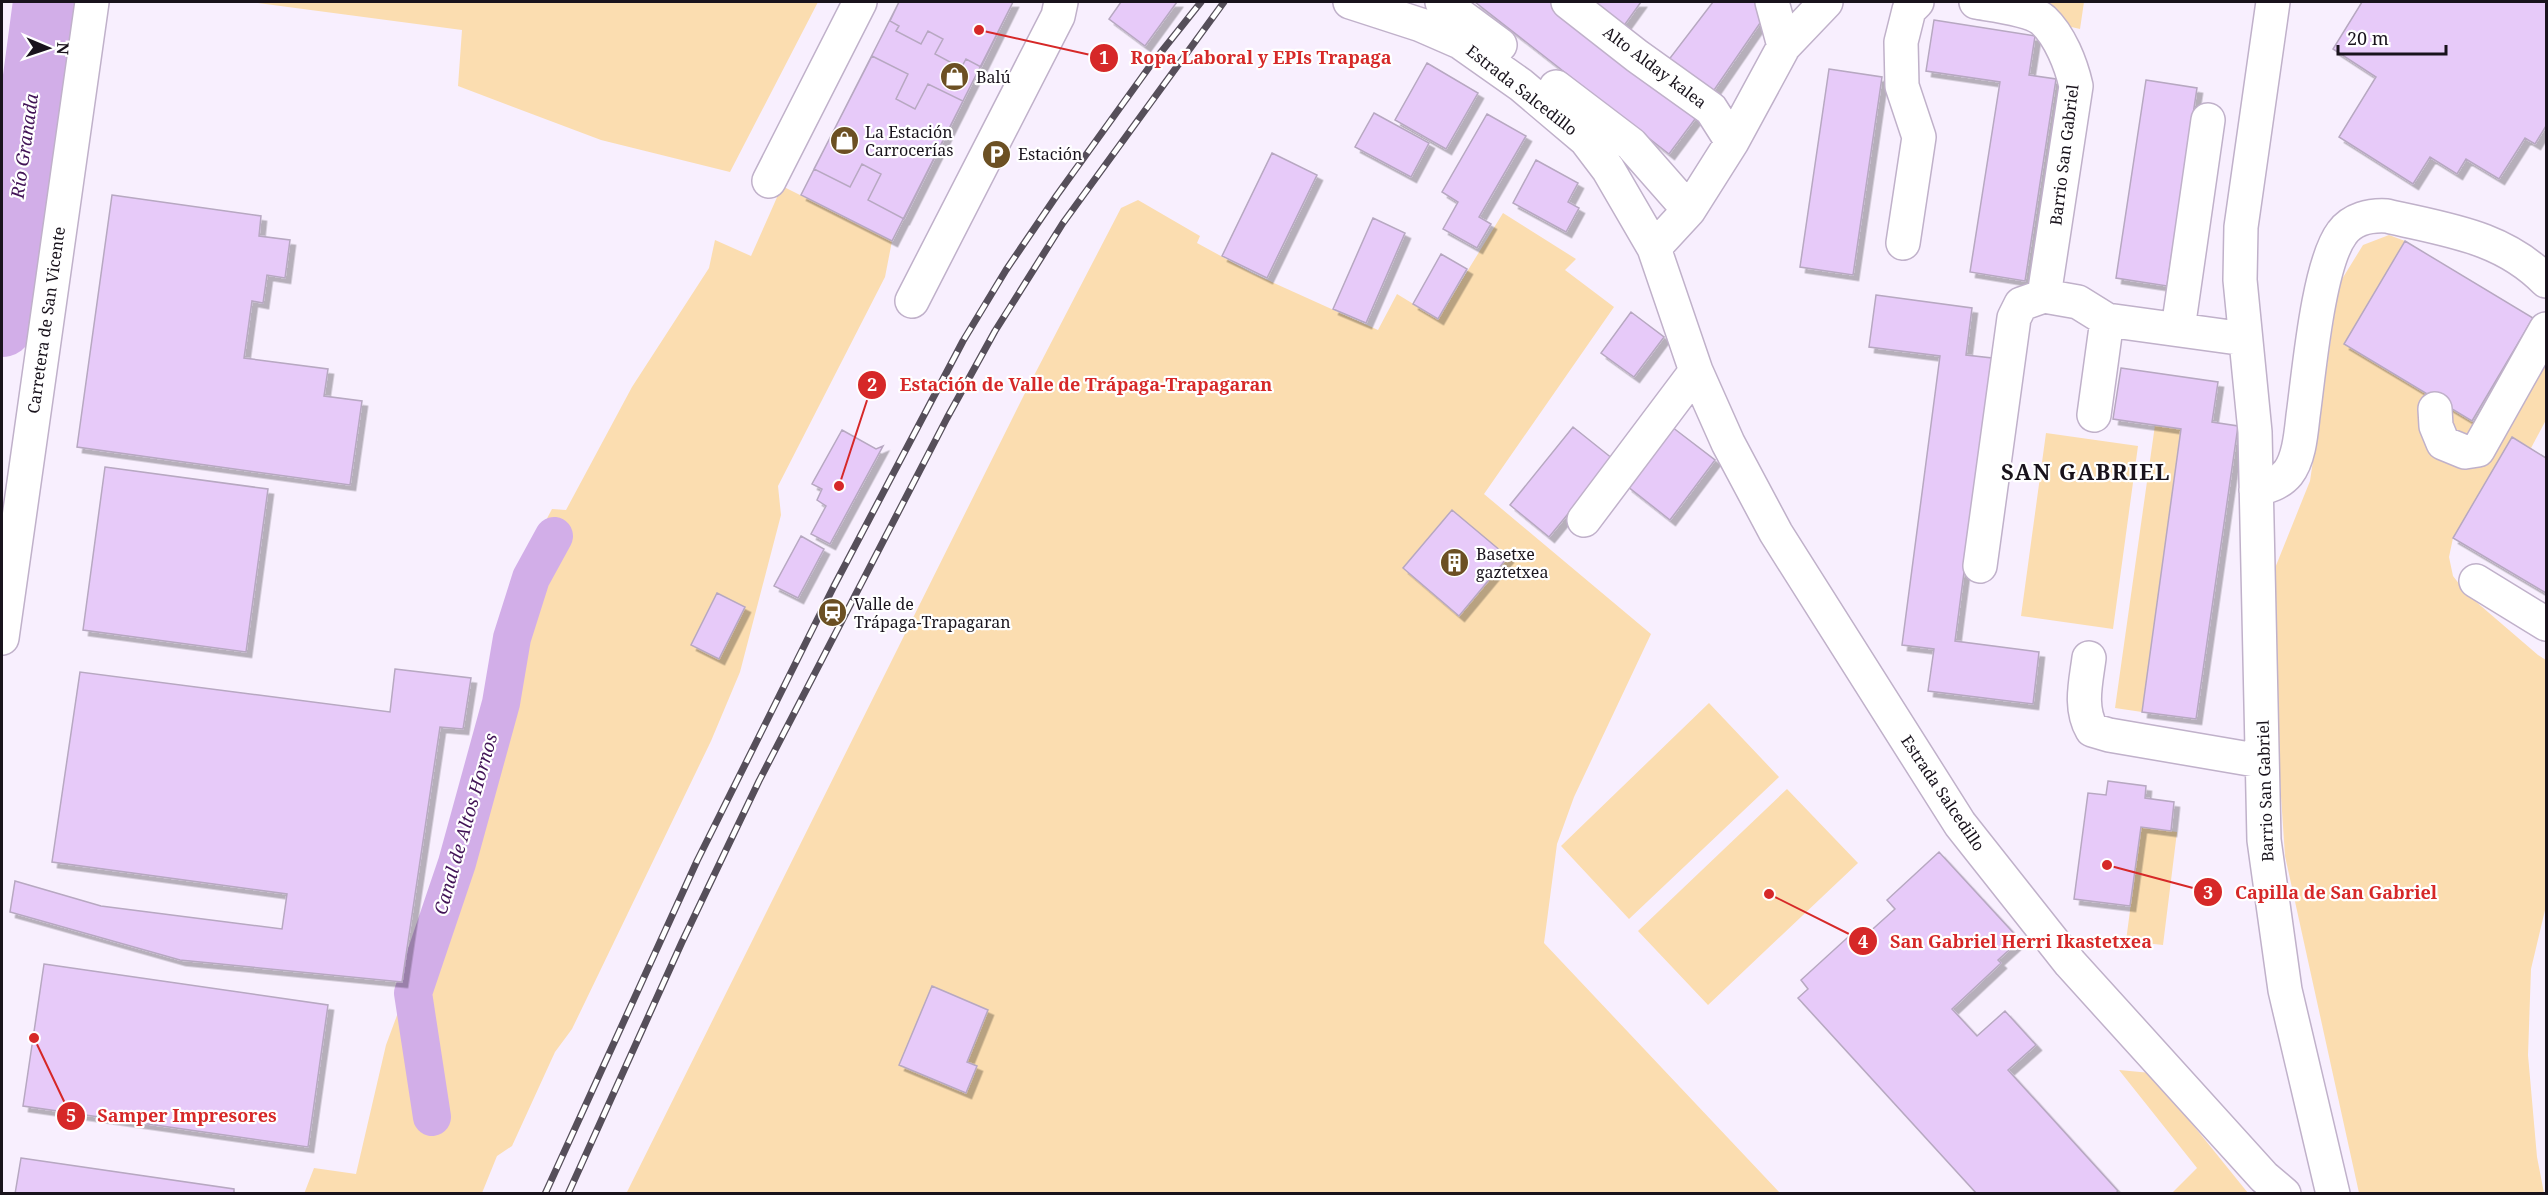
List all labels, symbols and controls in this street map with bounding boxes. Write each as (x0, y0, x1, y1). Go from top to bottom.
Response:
north arrow (18, 18, 78, 78)
scale bar (2338, 18, 2446, 56)
street label: Alto Alday kalea (1599, 21, 1711, 113)
text: 20 m (2347, 26, 2389, 50)
callout: Ropa Laboral y EPIs Trapaga (1089, 40, 1404, 76)
street label: Estrada Salcedillo (1462, 40, 1582, 140)
text: N (52, 42, 74, 56)
text: 1 (1099, 45, 1109, 69)
text: Ropa Laboral y EPIs Trapaga (1131, 45, 1392, 69)
shop icon: Balú (939, 61, 971, 93)
place label: Balú (976, 66, 1011, 88)
street label: Barrio San Gabriel (2044, 83, 2084, 227)
water label: Río Granada (5, 91, 43, 201)
place label: La Estación Carrocerías (865, 121, 953, 161)
shop icon: La Estación Carrocerías (828, 125, 860, 157)
parking icon: Estación (981, 138, 1013, 170)
place label: Estación (1018, 143, 1082, 165)
street label: Carretera de San Vicente (22, 225, 70, 415)
callout: Estación de Valle de Trápaga-Trapagaran (857, 367, 1284, 403)
text: 2 (867, 372, 877, 396)
text: Estación de Valle de Trápaga-Trapagaran (900, 372, 1272, 396)
district label: SAN GABRIEL (2001, 456, 2171, 486)
place label: Basetxe gaztetxea (1476, 543, 1548, 583)
building icon: Basetxe gaztetxea (1439, 547, 1471, 579)
place label: Valle de Trápaga-Trapagaran (854, 593, 1010, 633)
station icon: Valle de Trápaga-Trapagaran (817, 597, 849, 629)
street label: Barrio San Gabriel (2252, 720, 2278, 862)
water label: Canal de Altos Hornos (428, 730, 502, 917)
street label: Estrada Salcedillo (1896, 731, 1990, 855)
callout: Capilla de San Gabriel (2193, 874, 2449, 910)
text: 3 (2203, 880, 2213, 904)
text: Capilla de San Gabriel (2235, 880, 2438, 904)
callout: San Gabriel Herri Ikastetxea (1848, 923, 2164, 959)
text: 4 (1858, 929, 1868, 953)
text: San Gabriel Herri Ikastetxea (1890, 929, 2152, 953)
callout: Samper Impresores (56, 1098, 289, 1134)
text: 5 (66, 1103, 76, 1127)
text: Samper Impresores (97, 1103, 277, 1127)

